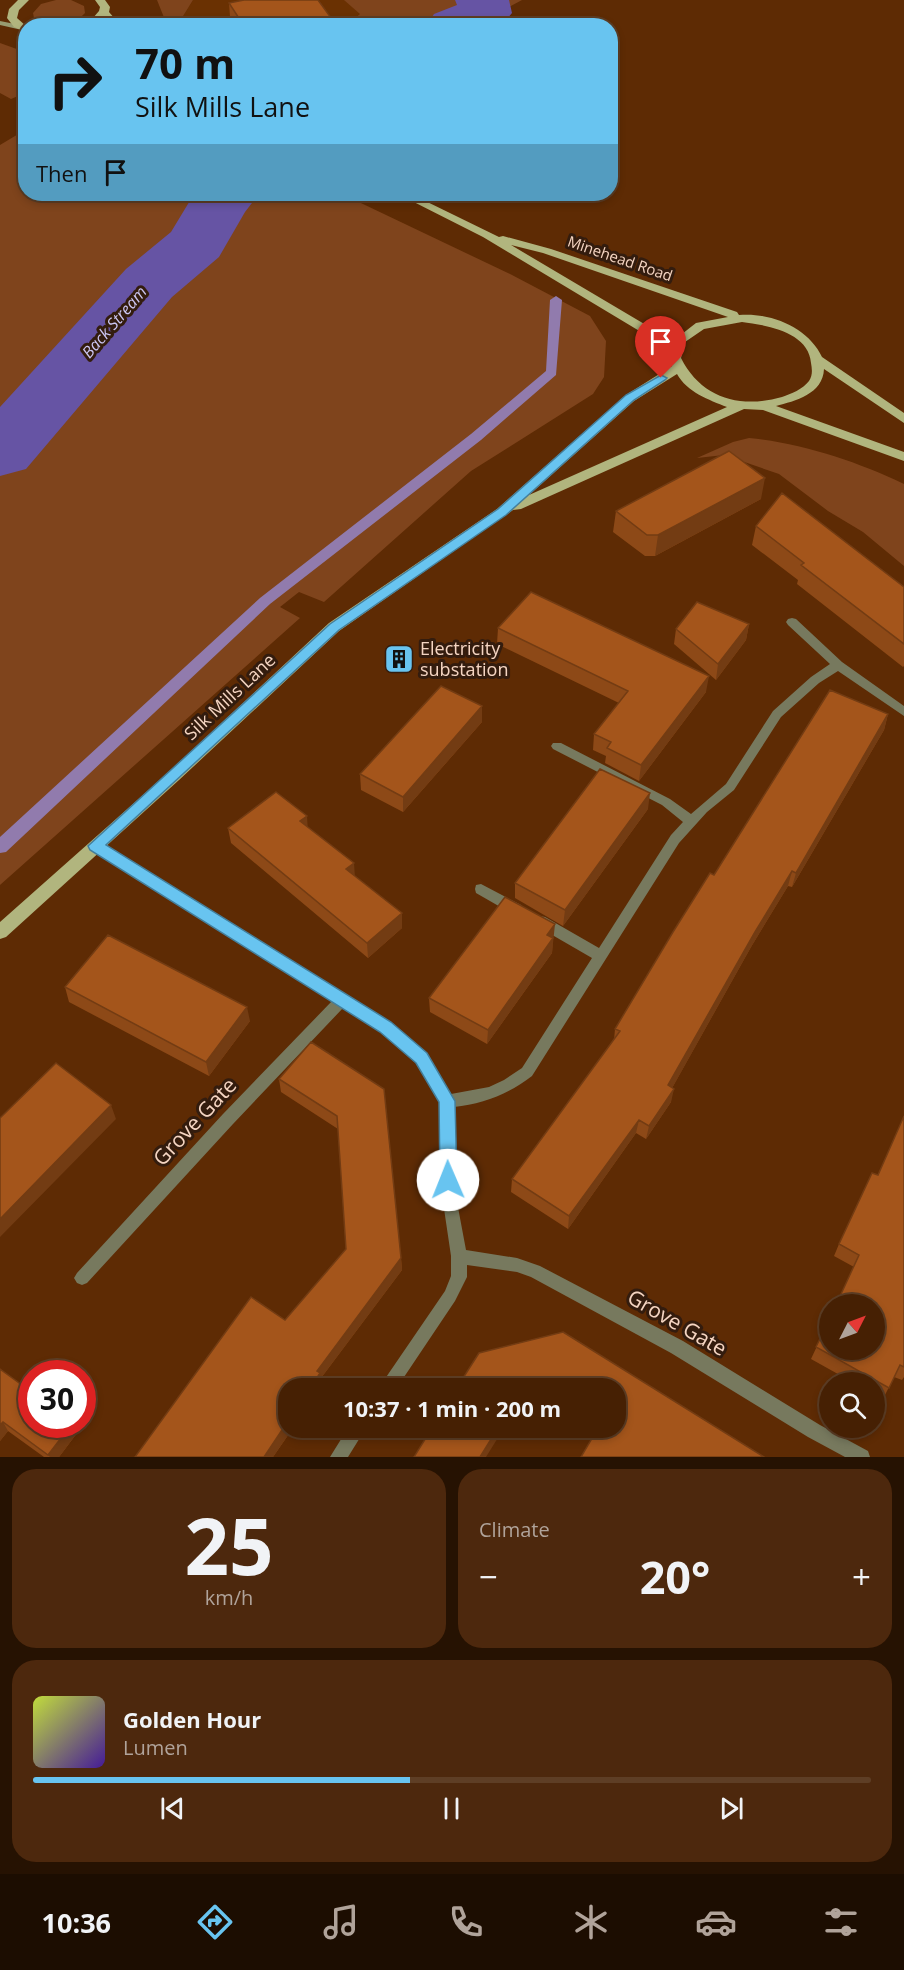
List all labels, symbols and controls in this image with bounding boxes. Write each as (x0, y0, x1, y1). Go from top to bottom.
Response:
text: 70 m (135, 34, 235, 91)
icon: right (36, 42, 114, 120)
text: Silk Mills Lane (135, 88, 310, 125)
icon: arrive (99, 156, 132, 189)
text: Then (36, 158, 87, 188)
street label: Minehead Road (565, 231, 675, 285)
water label: Back Stream (77, 281, 151, 363)
pin (635, 316, 686, 378)
icon: arrive (644, 325, 677, 358)
place label: Electricity substation (420, 636, 508, 681)
building icon: Electricity substation (383, 643, 415, 675)
street label: Silk Mills Lane (178, 648, 280, 745)
street label: Grove Gate (146, 1071, 242, 1171)
position arrow (416, 1148, 480, 1212)
street label: Grove Gate (623, 1282, 732, 1362)
north arrow (819, 1294, 885, 1360)
map controls (819, 1294, 885, 1438)
speed limit sign: 30 (18, 1360, 96, 1438)
button: search (819, 1372, 885, 1438)
text: 10:37 · 1 min · 200 m (343, 1393, 561, 1423)
text: 25 (184, 1492, 274, 1598)
text: Climate (479, 1516, 550, 1543)
text: 20° (640, 1546, 710, 1607)
text: − (479, 1554, 498, 1599)
text: + (852, 1554, 871, 1599)
text: km/h (205, 1584, 253, 1611)
text: Golden Hour (123, 1704, 261, 1734)
text: Lumen (123, 1734, 188, 1761)
icon: previous (156, 1792, 189, 1825)
icon: pause (435, 1792, 468, 1825)
icon: next (715, 1792, 748, 1825)
icon: directions (194, 1901, 236, 1943)
icon: music (320, 1901, 362, 1943)
icon: phone (445, 1901, 487, 1943)
icon: climate (570, 1901, 612, 1943)
icon: car (695, 1901, 737, 1943)
icon: filters (820, 1901, 862, 1943)
text: 10:36 (42, 1904, 111, 1941)

